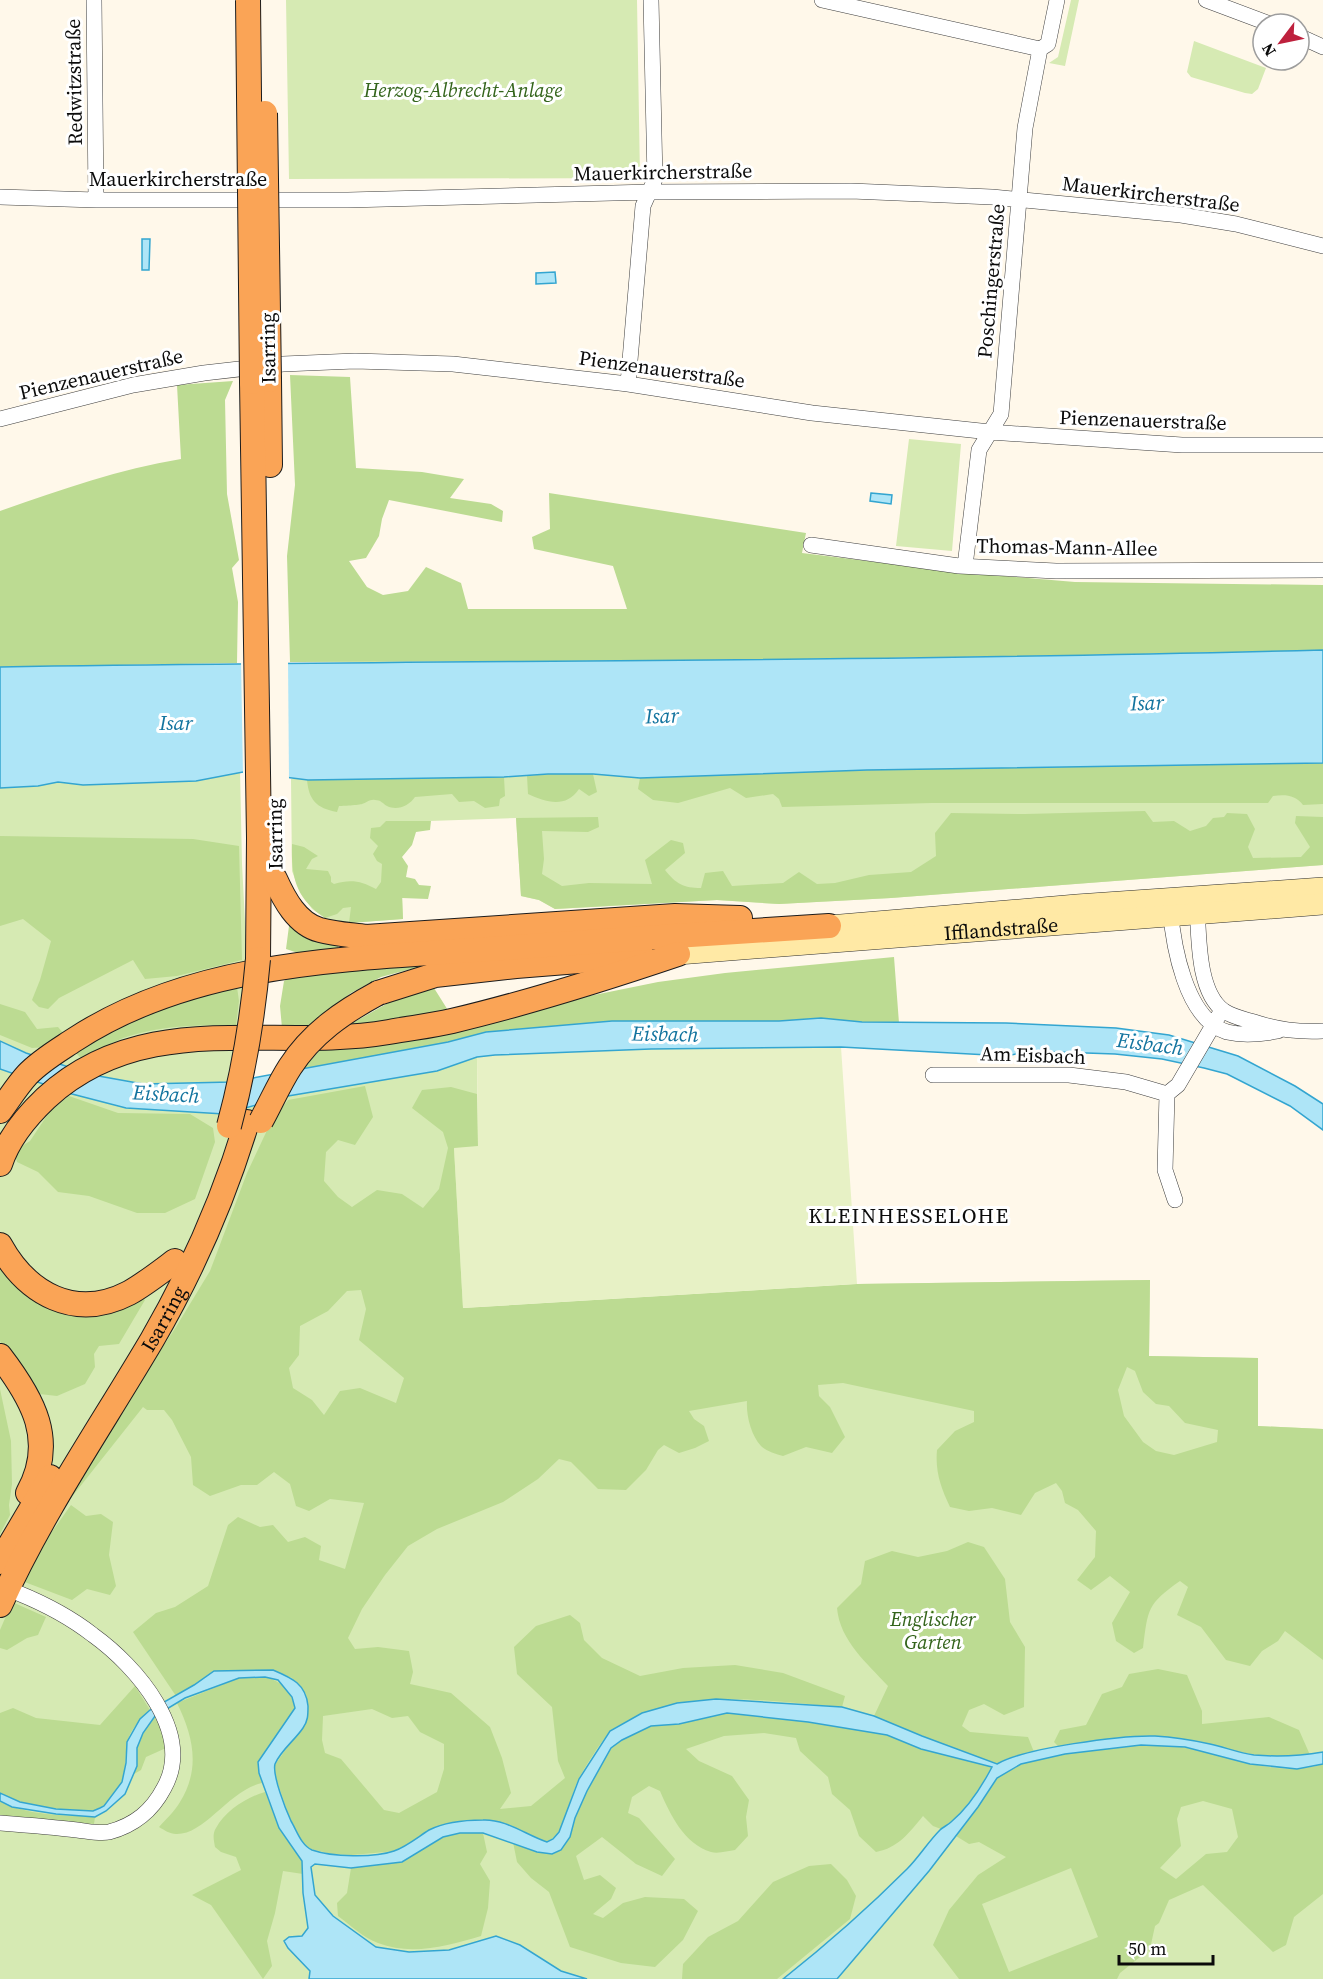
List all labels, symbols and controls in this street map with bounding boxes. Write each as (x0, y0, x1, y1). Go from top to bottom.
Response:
north arrow (1251, 12, 1311, 72)
street label: Redwitzstraße (59, 18, 89, 146)
text: N (1256, 39, 1281, 61)
park label: Herzog-Albrecht-Anlage (363, 76, 562, 104)
street label: Mauerkircherstraße (573, 156, 753, 188)
street label: Mauerkircherstraße (89, 165, 267, 193)
street label: Mauerkircherstraße (1061, 169, 1241, 219)
street label: Poschingerstraße (970, 203, 1012, 359)
street label: Isarring (253, 312, 283, 384)
street label: Pienzenauerstraße (16, 342, 186, 406)
street label: Pienzenauerstraße (577, 343, 747, 395)
street label: Pienzenauerstraße (1059, 403, 1227, 437)
street label: Thomas-Mann-Allee (976, 531, 1158, 563)
water label: Isar (1129, 687, 1165, 718)
water label: Isar (644, 700, 680, 731)
water label: Isar (158, 708, 193, 737)
street label: Isarring (260, 798, 290, 870)
street label: Ifflandstraße (943, 911, 1059, 947)
water label: Eisbach (630, 1018, 699, 1049)
water label: Eisbach (1114, 1025, 1186, 1062)
street label: Am Eisbach (980, 1039, 1086, 1071)
water label: Eisbach (131, 1077, 201, 1110)
district label: KLEINHESSELOHE (808, 1201, 1010, 1230)
street label: Isarring (134, 1281, 193, 1357)
park label: Englischer Garten (889, 1605, 977, 1656)
scale bar (1119, 1928, 1214, 1966)
text: 50 m (1128, 1936, 1166, 1961)

